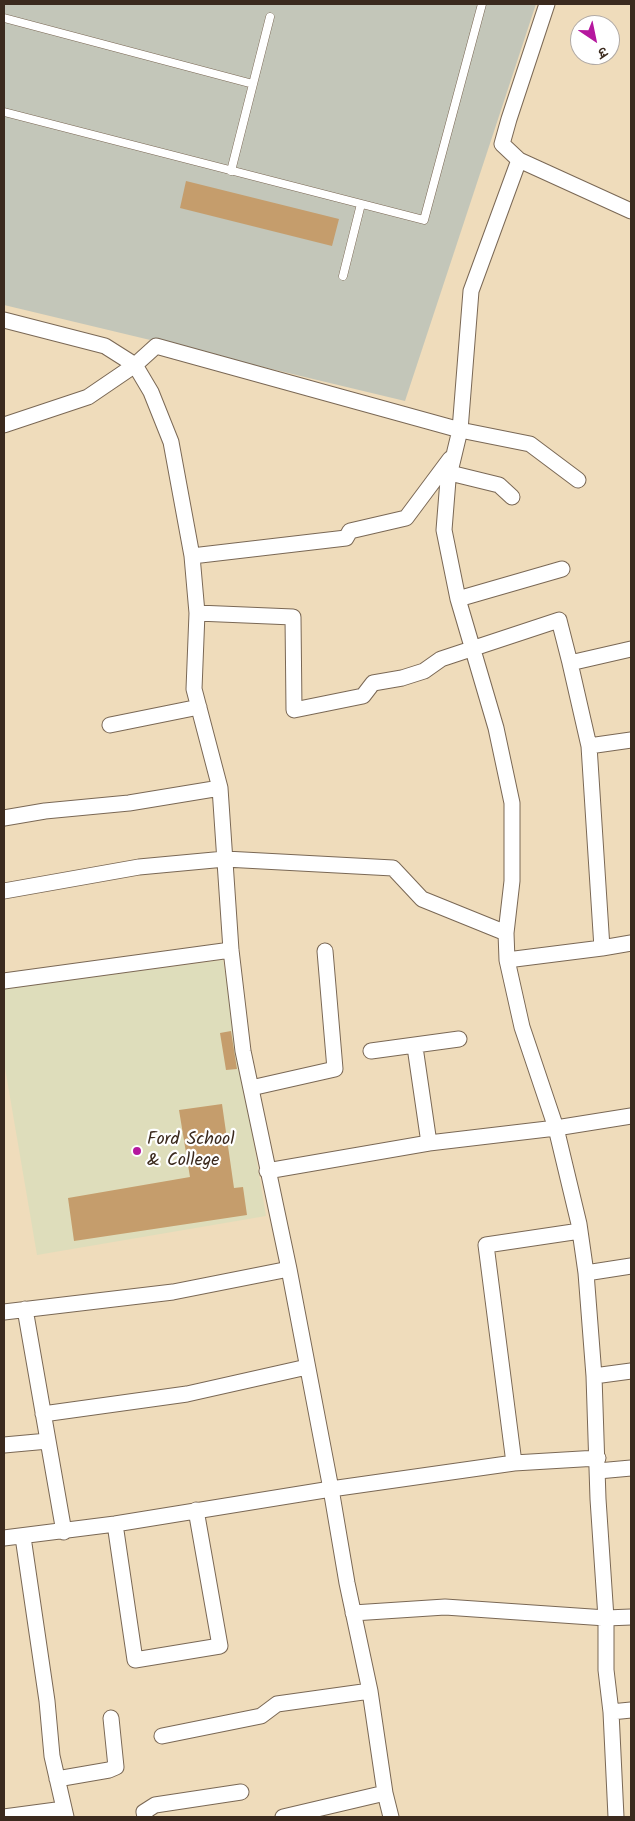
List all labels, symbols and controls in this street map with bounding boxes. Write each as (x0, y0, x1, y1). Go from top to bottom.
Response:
north arrow (570, 15, 620, 65)
text: उ (593, 40, 613, 63)
place label: Ford School & College (147, 1130, 235, 1172)
marker: Ford School & College (131, 1145, 143, 1157)

